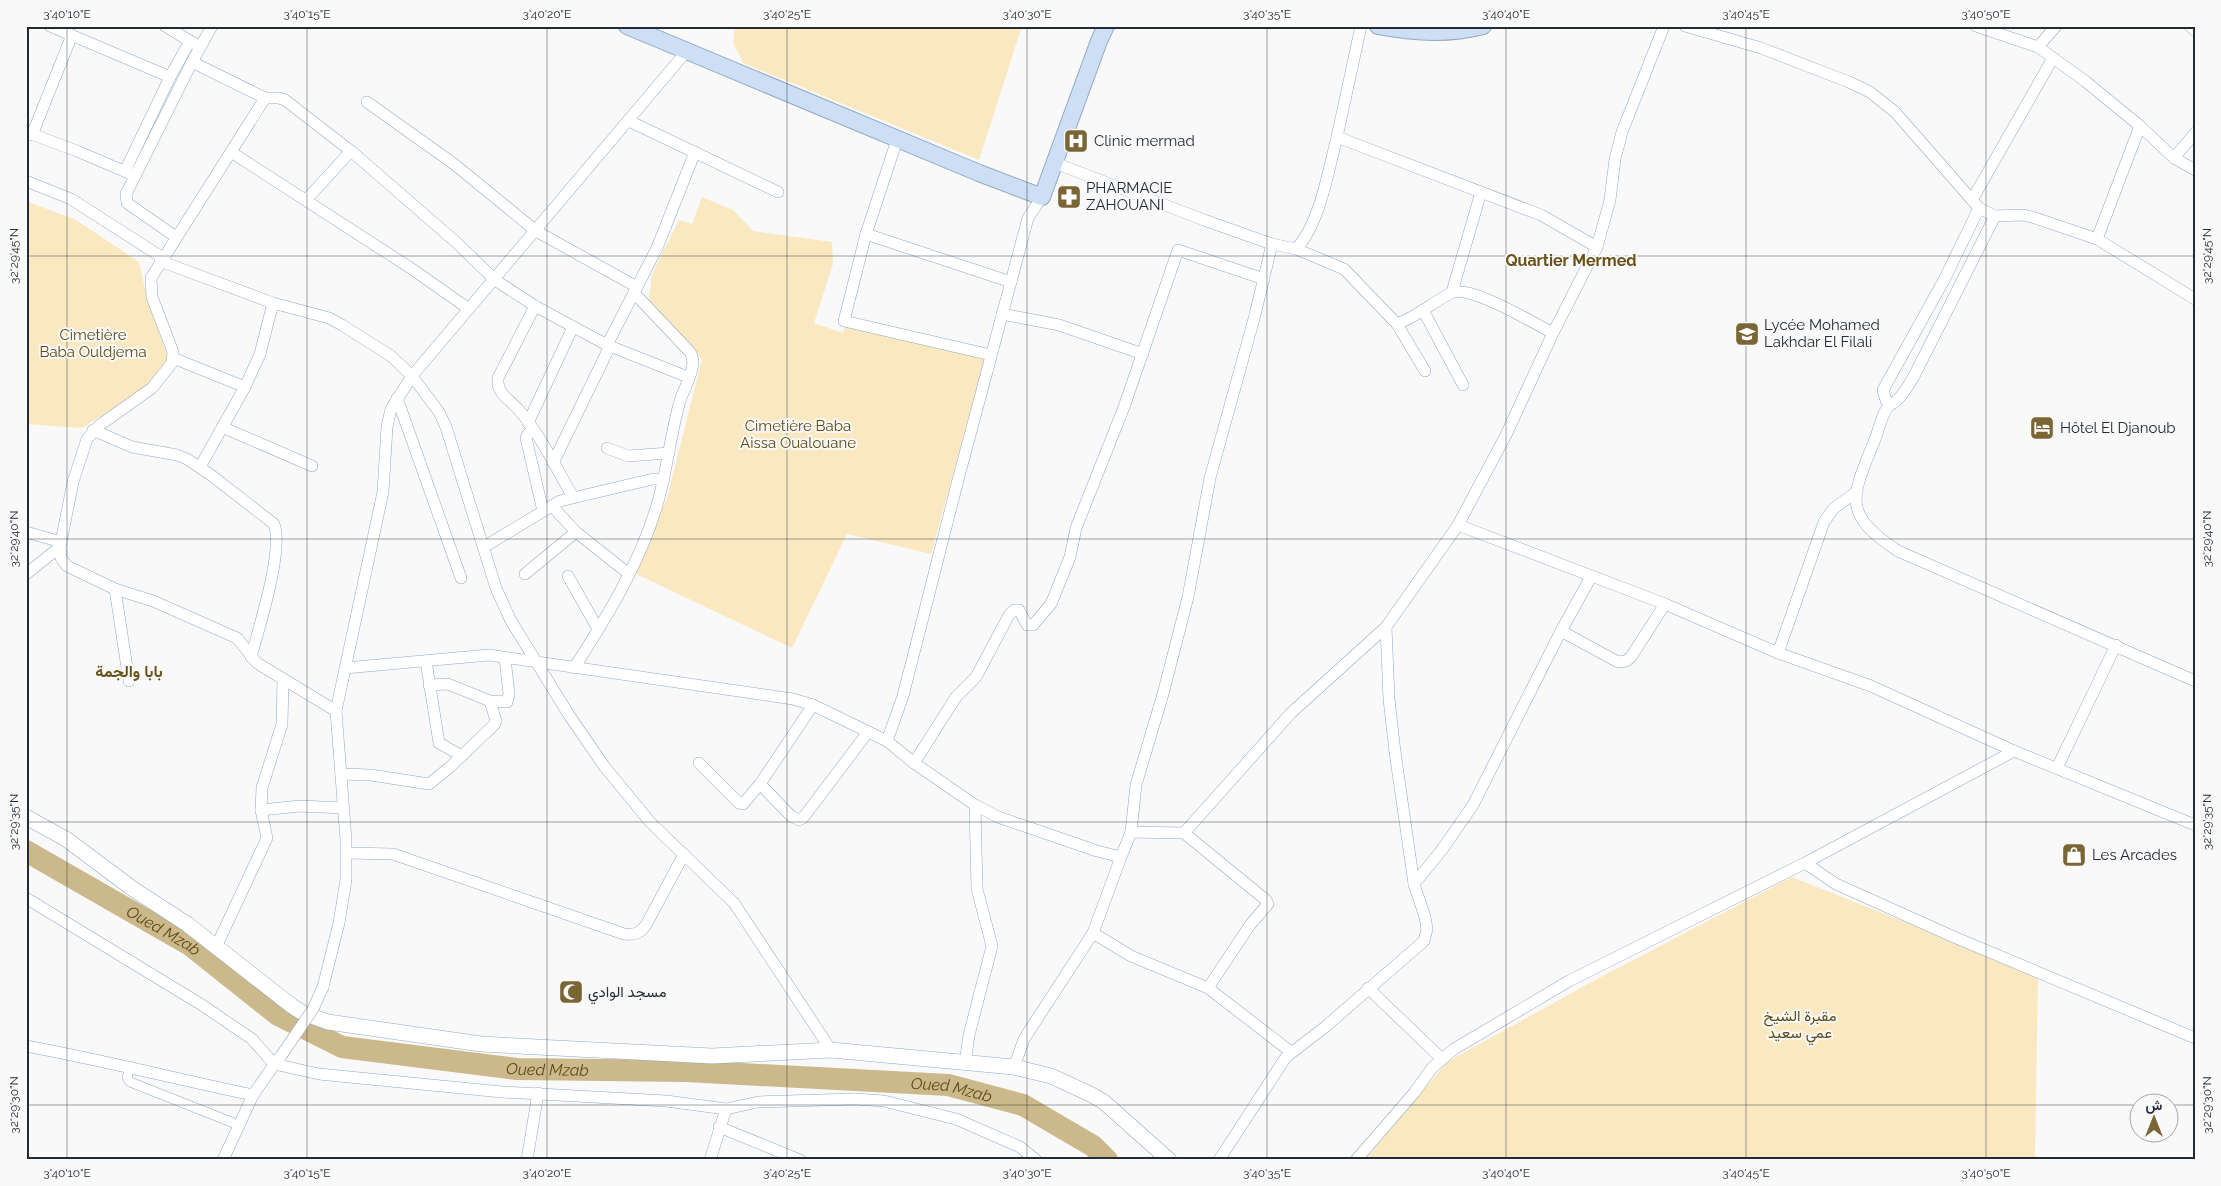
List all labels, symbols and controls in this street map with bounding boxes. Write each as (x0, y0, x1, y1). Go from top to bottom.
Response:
text: 3°40'10"E (43, 7, 91, 21)
text: 3°40'15"E (284, 7, 330, 21)
text: 3°40'20"E (523, 7, 571, 21)
text: 3°40'25"E (763, 7, 811, 21)
text: 3°40'30"E (1003, 7, 1051, 21)
text: 3°40'35"E (1243, 7, 1291, 21)
text: 3°40'40"E (1482, 7, 1530, 21)
text: 3°40'45"E (1722, 7, 1770, 21)
text: 3°40'50"E (1962, 7, 2010, 21)
hospital icon: Clinic mermad (1063, 128, 1089, 154)
place label: Clinic mermad (1094, 132, 1195, 150)
place label: PHARMACIE ZAHOUANI (1086, 179, 1172, 214)
pharmacy icon: PHARMACIE ZAHOUANI (1056, 184, 1082, 210)
text: 32°29'45"N (7, 228, 21, 284)
text: 32°29'45"N (2200, 228, 2214, 284)
district label: Quartier Mermed (1505, 251, 1637, 270)
place label: Lycée Mohamed Lakhdar El Filali (1764, 316, 1880, 351)
school or university icon: Lycée Mohamed Lakhdar El Filali (1734, 321, 1760, 347)
park label: Cimetière Baba Ouldjema (39, 326, 147, 361)
hotel icon: Hôtel El Djanoub (2029, 415, 2055, 441)
park label: Cimetière Baba Aissa Oualouane (740, 417, 856, 452)
place label: Hôtel El Djanoub (2060, 419, 2176, 437)
text: 32°29'40"N (7, 511, 21, 567)
text: 32°29'40"N (2200, 511, 2214, 567)
district label: بابا والجمة (95, 662, 163, 682)
text: 32°29'35"N (7, 794, 21, 850)
text: 32°29'35"N (2200, 794, 2214, 850)
shop icon: Les Arcades (2061, 842, 2087, 868)
place label: Les Arcades (2092, 846, 2177, 864)
water label: Oued Mzab (123, 901, 205, 959)
mosque icon: مسجد الوادي (558, 979, 584, 1005)
place label: مسجد الوادي (588, 983, 666, 1005)
park label: مقبرة الشيخ عمي سعيد (1763, 1007, 1837, 1046)
water label: Oued Mzab (505, 1058, 589, 1079)
water label: Oued Mzab (910, 1074, 994, 1106)
text: 32°29'30"N (7, 1076, 21, 1134)
text: 32°29'30"N (2200, 1076, 2214, 1134)
north arrow (2128, 1094, 2178, 1144)
text: ش (2146, 1097, 2163, 1114)
text: 3°40'10"E (43, 1166, 91, 1180)
text: 3°40'15"E (284, 1166, 330, 1180)
text: 3°40'20"E (523, 1166, 571, 1180)
text: 3°40'25"E (763, 1166, 811, 1180)
text: 3°40'30"E (1003, 1166, 1051, 1180)
text: 3°40'35"E (1243, 1166, 1291, 1180)
text: 3°40'40"E (1482, 1166, 1530, 1180)
text: 3°40'45"E (1722, 1166, 1770, 1180)
text: 3°40'50"E (1962, 1166, 2010, 1180)

